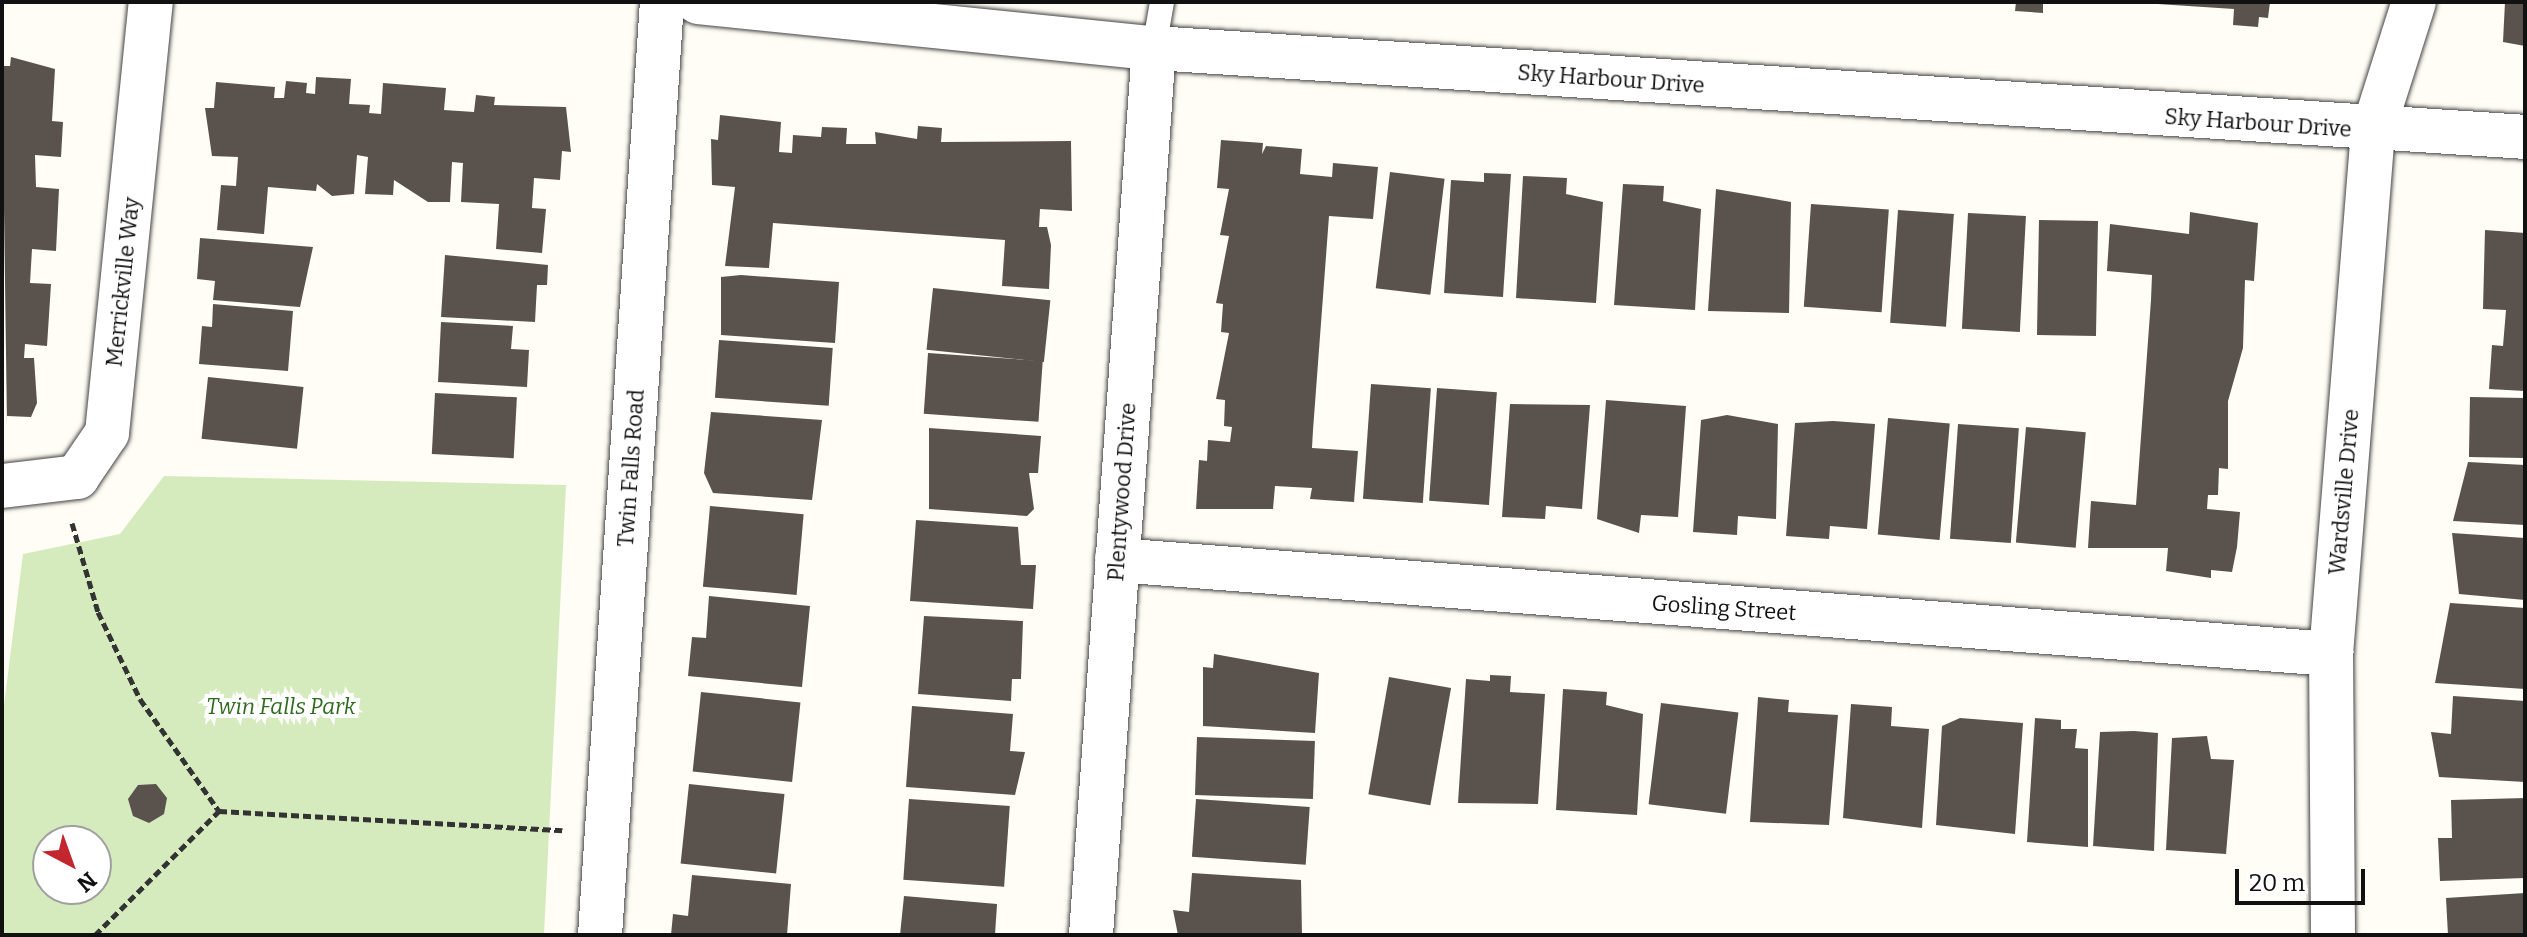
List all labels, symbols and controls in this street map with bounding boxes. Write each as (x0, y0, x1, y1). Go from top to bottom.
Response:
street label: Sky Harbour Drive (1517, 59, 1705, 99)
street label: Sky Harbour Drive (2164, 103, 2352, 143)
street label: Merrickville Way (101, 196, 145, 368)
street label: Twin Falls Road (612, 388, 650, 548)
street label: Plentywood Drive (1103, 402, 1141, 582)
street label: Wardsville Drive (2324, 408, 2364, 576)
street label: Gosling Street (1651, 590, 1797, 626)
park label: Twin Falls Park (206, 694, 356, 720)
north arrow (32, 825, 112, 905)
scale bar (2239, 853, 2369, 903)
text: N (72, 866, 102, 898)
text: 20 m (2249, 869, 2305, 897)

